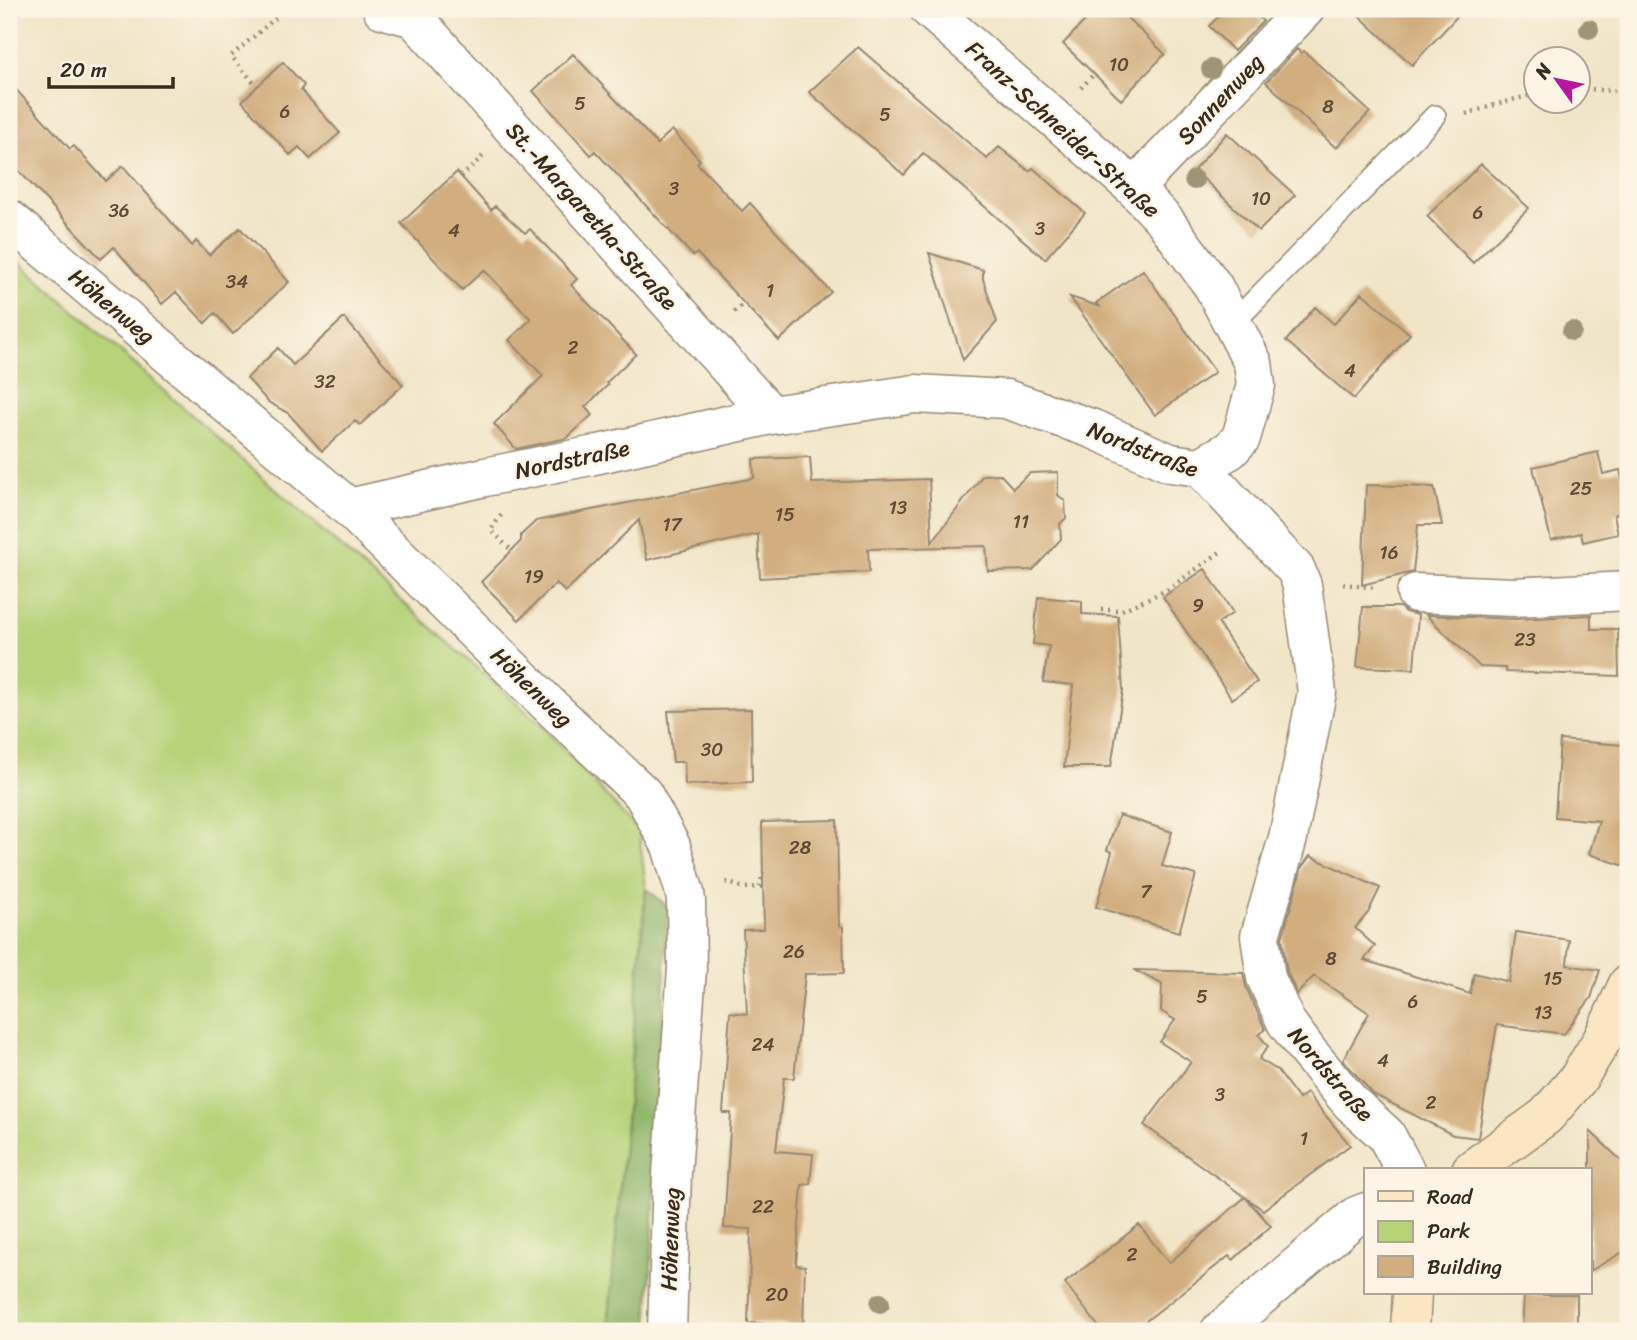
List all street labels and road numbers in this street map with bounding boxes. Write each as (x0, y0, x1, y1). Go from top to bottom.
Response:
street label: Franz-Schneider-Straße (955, 30, 1170, 229)
street label: Sonnenweg (1167, 43, 1274, 155)
street label: St.-Margaretha-Straße (495, 112, 688, 320)
street label: Höhenweg (59, 257, 165, 356)
street label: Nordstraße (1081, 409, 1205, 489)
street label: Nordstraße (511, 427, 633, 492)
street label: Höhenweg (480, 637, 583, 738)
street label: Nordstraße (1277, 1017, 1384, 1132)
street label: Höhenweg (648, 1186, 693, 1291)

